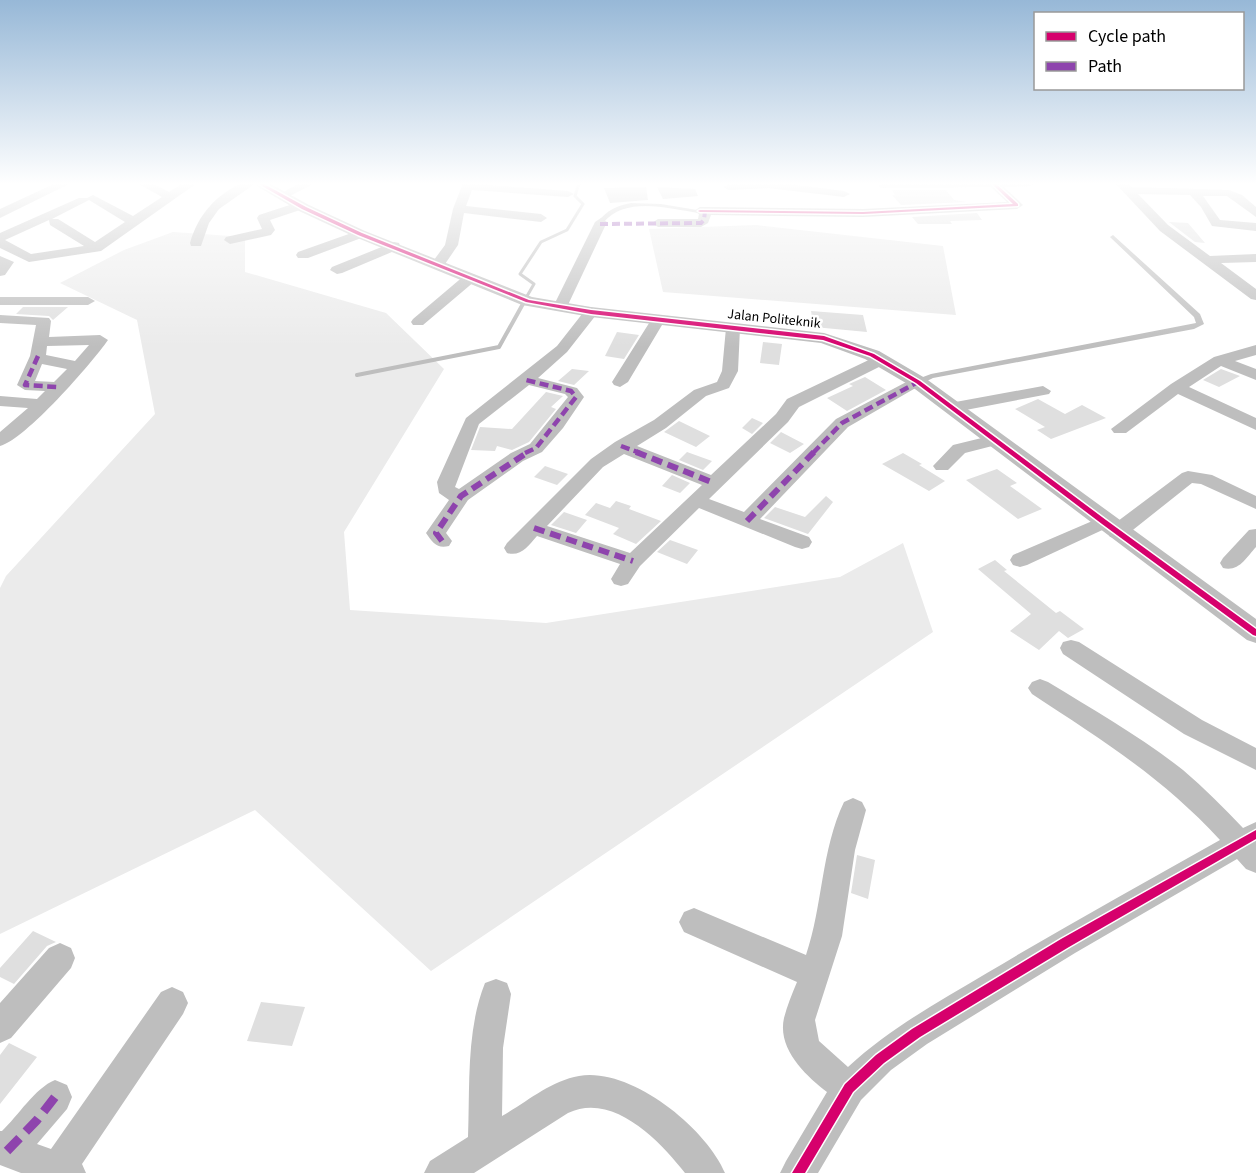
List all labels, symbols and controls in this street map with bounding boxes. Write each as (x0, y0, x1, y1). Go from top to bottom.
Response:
legend (1034, 12, 1244, 90)
text: Cycle path (1088, 24, 1166, 49)
text: Path (1088, 54, 1122, 79)
street label: Jalan Politeknik (726, 304, 822, 334)

